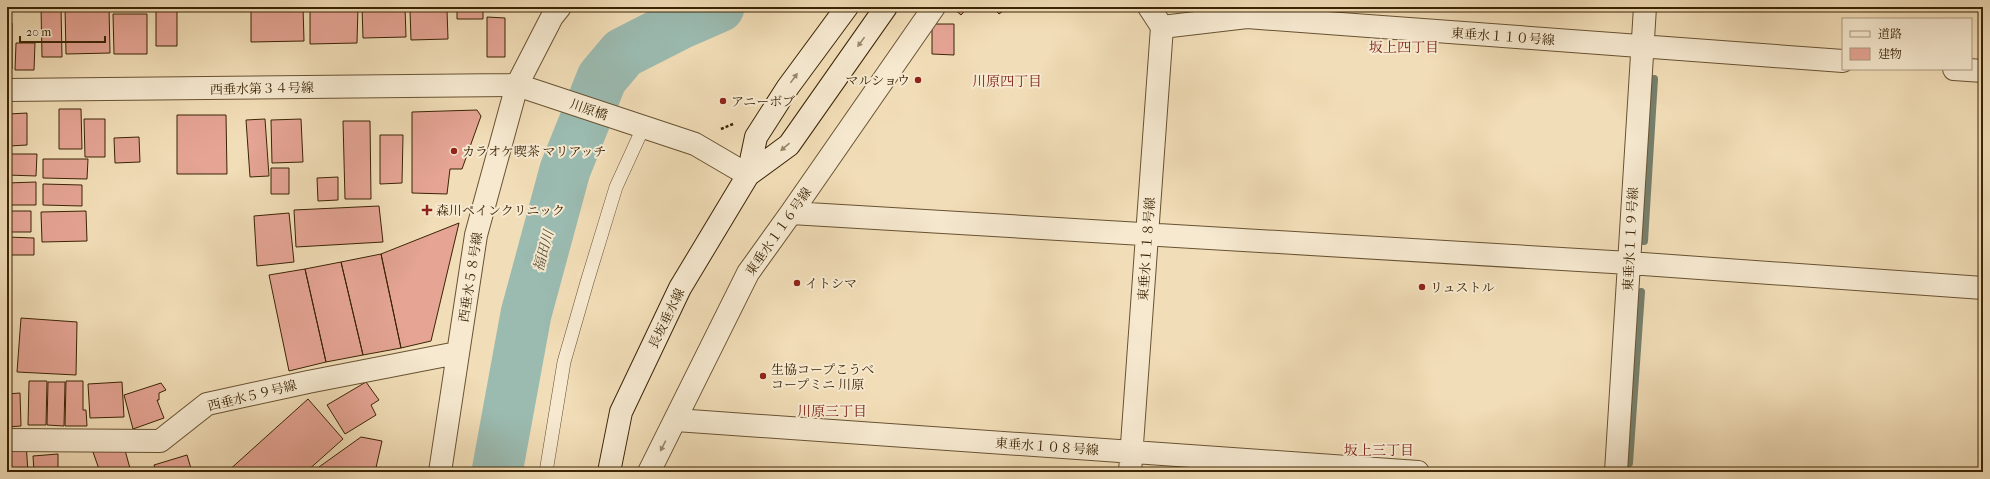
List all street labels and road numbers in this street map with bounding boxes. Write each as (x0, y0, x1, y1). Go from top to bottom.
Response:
street label: 東垂水１１０号線 (1451, 25, 1555, 48)
street label: 西垂水第３４号線 (210, 80, 314, 97)
street label: 川原橋 (568, 96, 610, 123)
street label: 東垂水１１６号線 (742, 184, 814, 278)
street label: 東垂水１１９号線 (1620, 187, 1641, 291)
street label: 東垂水１１８号線 (1135, 197, 1158, 301)
street label: 西垂水５８号線 (456, 231, 485, 323)
street label: 長坂垂水線 (645, 286, 687, 351)
street label: 西垂水５９号線 (206, 377, 298, 414)
street label: 東垂水１０８号線 (995, 435, 1099, 458)

